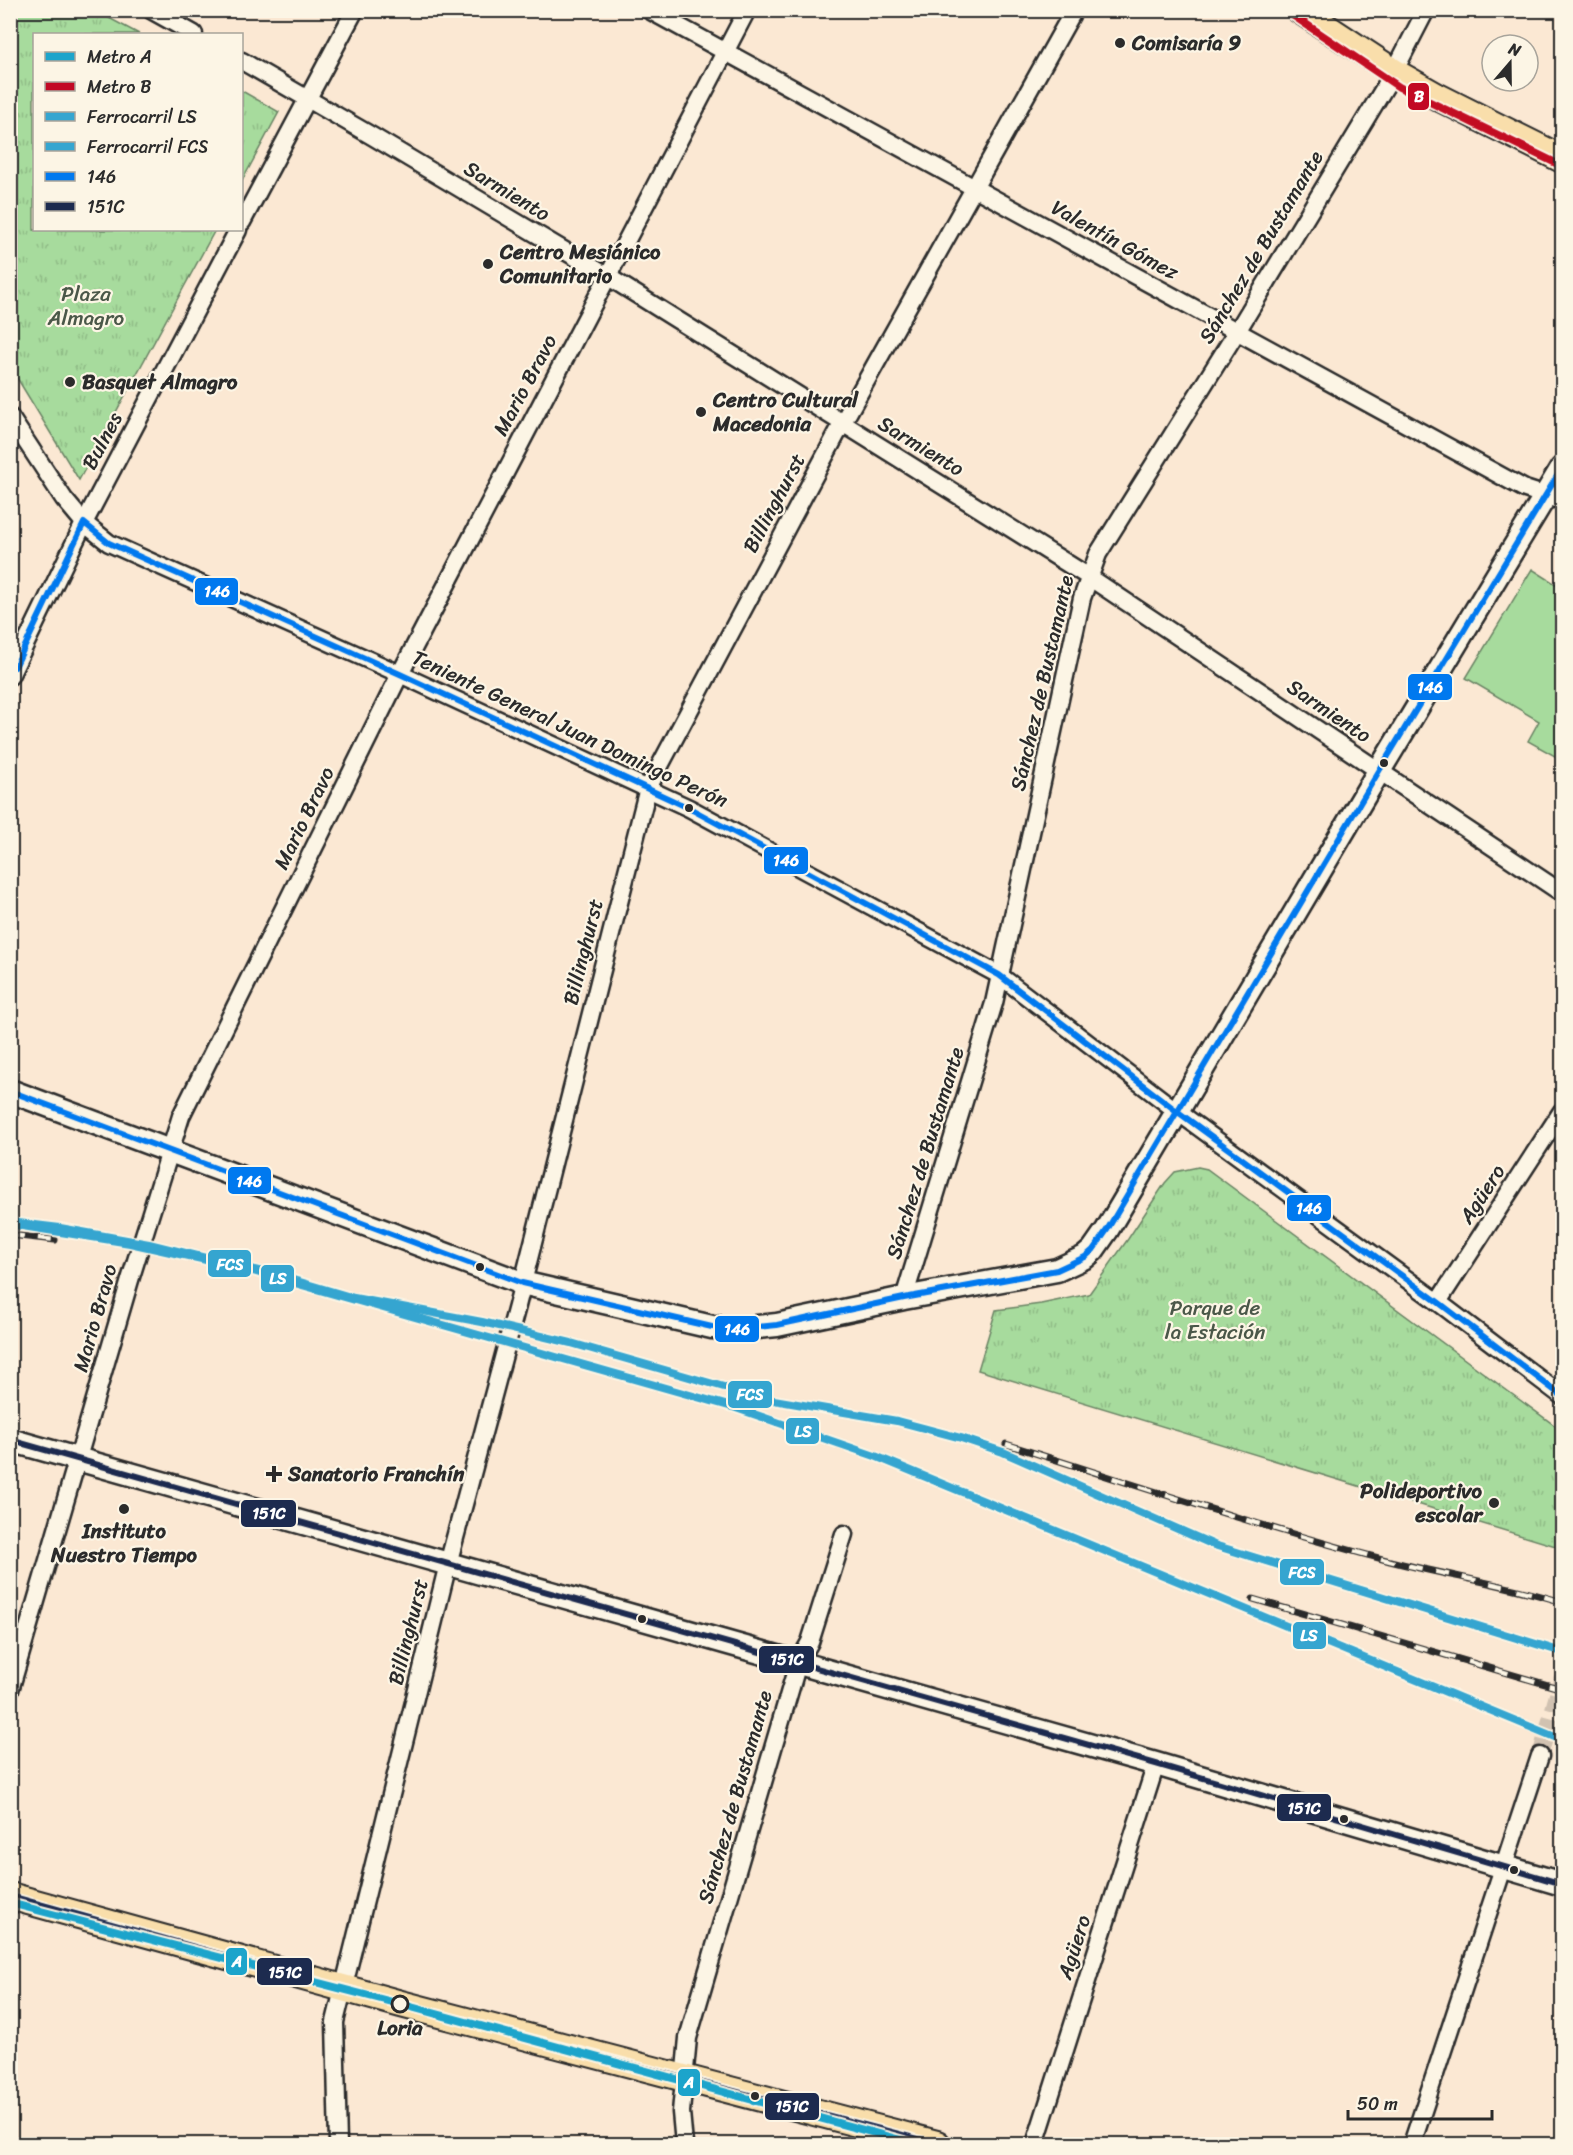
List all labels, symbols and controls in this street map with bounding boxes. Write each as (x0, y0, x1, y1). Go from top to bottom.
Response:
place label: Comisaría 9 (1131, 24, 1241, 62)
legend (33, 33, 243, 231)
north arrow (1480, 33, 1540, 93)
text: N (1504, 34, 1526, 65)
marker: Comisaría 9 (1113, 36, 1127, 50)
text: Metro A (87, 41, 152, 73)
text: Metro B (87, 71, 152, 103)
line badge: B (1407, 82, 1430, 111)
text: B (1414, 82, 1425, 111)
text: Ferrocarril LS (87, 101, 197, 133)
text: Ferrocarril FCS (87, 131, 209, 163)
street label: Sánchez de Bustamante (1188, 143, 1334, 351)
street label: Sarmiento (456, 150, 558, 232)
text: 146 (87, 161, 116, 193)
street label: Valentín Gómez (1044, 189, 1186, 291)
text: 151C (87, 191, 125, 223)
place label: Centro Mesiánico Comunitario (499, 233, 661, 295)
marker: Centro Mesiánico Comunitario (481, 257, 495, 271)
park label: Plaza Almagro (47, 275, 124, 337)
street label: Mario Bravo (482, 327, 568, 443)
place label: Basquet Almagro (82, 363, 238, 401)
marker: Basquet Almagro (63, 375, 77, 389)
place label: Centro Cultural Macedonia (712, 381, 859, 443)
street label: Bulnes (71, 405, 133, 477)
marker: Centro Cultural Macedonia (694, 405, 708, 419)
street label: Sarmiento (870, 405, 972, 487)
street label: Billinghurst (732, 446, 816, 560)
street label: Sánchez de Bustamante (999, 571, 1085, 795)
line badge: 146 (194, 577, 239, 606)
text: 146 (204, 577, 230, 606)
street label: Teniente General Juan Domingo Perón (405, 639, 735, 819)
street label: Sarmiento (1279, 669, 1380, 754)
line badge: 146 (1407, 673, 1453, 701)
text: 146 (1417, 673, 1443, 702)
unlabelled marker (1378, 757, 1390, 769)
street label: Mario Bravo (263, 760, 346, 876)
unlabelled marker (683, 802, 695, 814)
line badge: 146 (763, 846, 809, 875)
text: 146 (773, 846, 799, 875)
street label: Billinghurst (551, 895, 615, 1009)
street label: Sánchez de Bustamante (875, 1042, 975, 1264)
street label: Agüero (1448, 1156, 1516, 1233)
line badge: 146 (227, 1166, 272, 1195)
text: 146 (236, 1167, 262, 1196)
line badge: 146 (1286, 1194, 1332, 1222)
text: 146 (1296, 1194, 1322, 1223)
line badge: FCS (207, 1249, 252, 1278)
text: FCS (215, 1250, 244, 1279)
street label: Mario Bravo (61, 1259, 129, 1377)
unlabelled marker (474, 1261, 486, 1273)
line badge: LS (260, 1264, 295, 1293)
text: LS (269, 1264, 287, 1293)
park label: Parque de la Estación (1165, 1289, 1265, 1351)
line badge: 146 (714, 1315, 760, 1343)
text: 146 (724, 1315, 750, 1344)
line badge: FCS (727, 1380, 773, 1409)
text: FCS (735, 1380, 764, 1409)
line badge: LS (785, 1417, 820, 1445)
text: LS (794, 1417, 812, 1446)
place label: Sanatorio Franchín (287, 1455, 465, 1493)
marker: Sanatorio Franchín (265, 1465, 283, 1483)
place label: Polideportivo escolar (1360, 1472, 1484, 1534)
marker: Polideportivo escolar (1487, 1496, 1501, 1510)
line badge: 151C (240, 1499, 297, 1528)
text: 151C (252, 1499, 287, 1528)
marker: Instituto Nuestro Tiempo (117, 1502, 131, 1516)
place label: Instituto Nuestro Tiempo (50, 1512, 197, 1574)
line badge: FCS (1279, 1558, 1325, 1586)
text: FCS (1287, 1558, 1316, 1587)
street label: Billinghurst (376, 1575, 440, 1689)
unlabelled marker (636, 1613, 648, 1625)
line badge: LS (1292, 1621, 1327, 1650)
text: LS (1300, 1621, 1318, 1650)
line badge: 151C (758, 1645, 815, 1674)
text: 151C (770, 1645, 805, 1674)
street label: Sánchez de Bustamante (686, 1686, 784, 1908)
line badge: 151C (1276, 1793, 1332, 1822)
text: 151C (1287, 1794, 1322, 1823)
unlabelled marker (1338, 1813, 1350, 1825)
unlabelled marker (1508, 1864, 1520, 1876)
street label: Agüero (1045, 1910, 1102, 1985)
line badge: A (225, 1947, 248, 1976)
text: A (231, 1947, 242, 1976)
line badge: 151C (256, 1957, 313, 1986)
text: 151C (268, 1958, 303, 1987)
marker: Loria (391, 1995, 409, 2013)
place label: Loria (377, 2009, 423, 2047)
line badge: A (677, 2068, 701, 2097)
text: A (683, 2068, 694, 2097)
scale bar (1348, 2083, 1492, 2121)
text: 50 m (1357, 2088, 1398, 2120)
unlabelled marker (749, 2090, 761, 2102)
line badge: 151C (764, 2092, 820, 2121)
text: 151C (775, 2092, 810, 2121)

